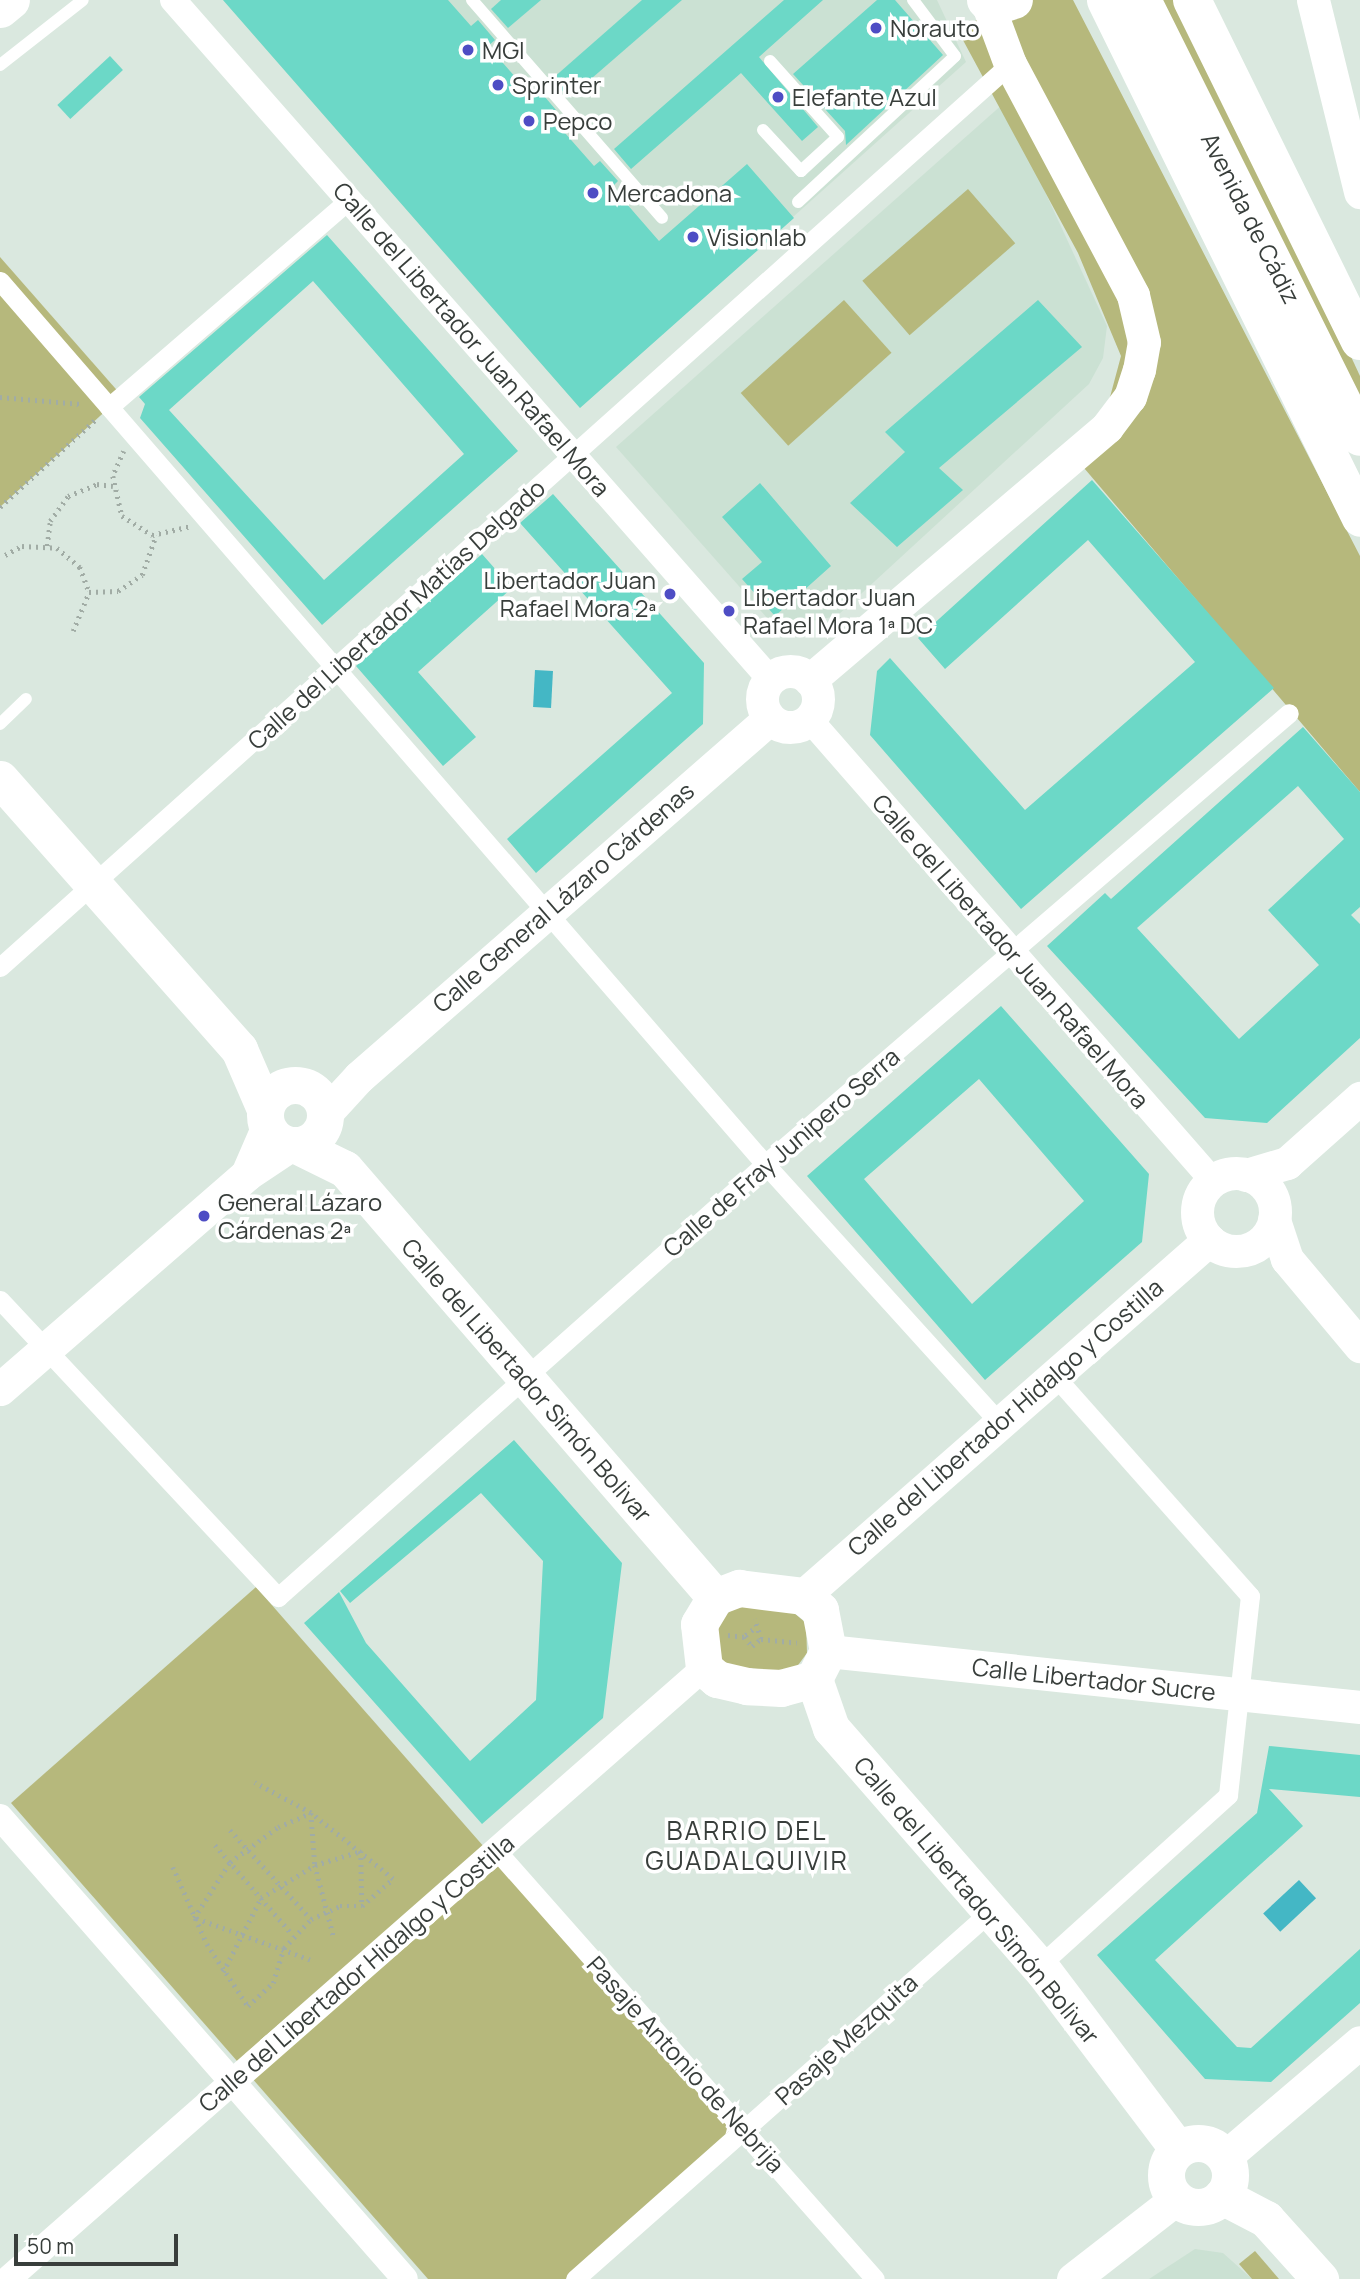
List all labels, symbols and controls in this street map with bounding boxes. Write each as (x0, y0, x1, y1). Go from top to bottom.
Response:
place label: Norauto (890, 14, 980, 42)
marker: Norauto (868, 20, 884, 36)
place label: MGI (482, 36, 525, 64)
marker: MGI (460, 42, 476, 58)
place label: Sprinter (512, 71, 601, 99)
marker: Sprinter (490, 77, 506, 93)
place label: Elefante Azul (792, 83, 937, 111)
marker: Elefante Azul (770, 89, 786, 105)
place label: Pepco (543, 107, 612, 135)
marker: Pepco (521, 113, 537, 129)
street label: Avenida de Cádiz (1196, 128, 1306, 308)
street label: Calle del Libertador Juan Rafael Mora (328, 176, 616, 502)
place label: Mercadona (607, 179, 732, 207)
marker: Mercadona (585, 185, 601, 201)
place label: Visionlab (707, 223, 806, 251)
marker: Visionlab (685, 229, 701, 245)
street label: Calle del Libertador Matías Delgado (241, 473, 551, 755)
place label: Libertador Juan Rafael Mora 2ª (483, 566, 656, 622)
place label: Libertador Juan Rafael Mora 1ª DC (743, 583, 933, 639)
marker: Libertador Juan Rafael Mora 2ª (662, 586, 678, 602)
marker: Libertador Juan Rafael Mora 1ª DC (721, 603, 737, 619)
street label: Calle General Lázaro Cárdenas (427, 776, 699, 1018)
street label: Calle del Libertador Juan Rafael Mora (867, 788, 1155, 1114)
street label: Calle de Fray Junipero Serra (657, 1041, 905, 1263)
place label: General Lázaro Cárdenas 2ª (218, 1188, 382, 1244)
marker: General Lázaro Cárdenas 2ª (196, 1208, 212, 1224)
street label: Calle del Libertador Simón Bolivar (396, 1232, 658, 1528)
street label: Calle del Libertador Hidalgo y Costilla (842, 1272, 1168, 1562)
street label: Calle Libertador Sucre (971, 1652, 1217, 1706)
street label: Calle del Libertador Simón Bolivar (848, 1750, 1106, 2050)
district label: BARRIO DEL GUADALQUIVIR (647, 1815, 847, 1876)
street label: Calle del Libertador Hidalgo y Costilla (193, 1828, 519, 2118)
street label: Pasaje Antonio de Nebrija (581, 1950, 791, 2178)
street label: Pasaje Mezquita (769, 1968, 923, 2110)
scale bar (18, 2220, 182, 2264)
text: 50 m (27, 2232, 74, 2260)

